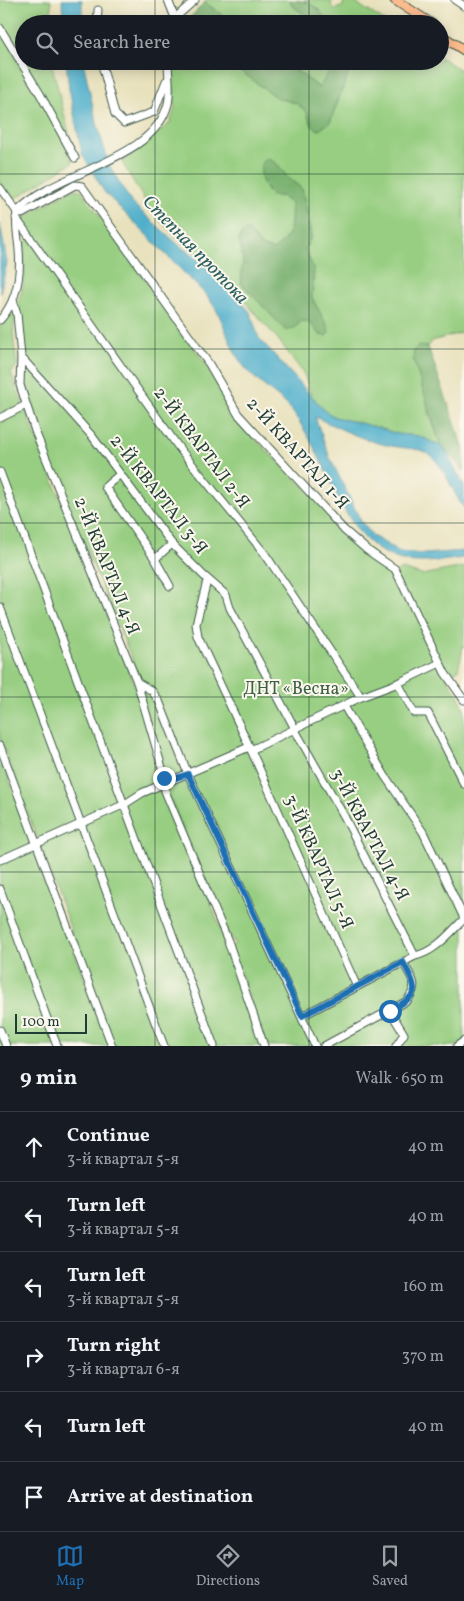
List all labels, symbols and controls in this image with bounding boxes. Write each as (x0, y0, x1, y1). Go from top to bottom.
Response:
search box (15, 15, 449, 70)
icon: search (33, 29, 61, 57)
text: Search here (73, 30, 170, 56)
water label: Степная протока (136, 190, 254, 311)
street label: 2-Й КВАРТАЛ 2-Я (147, 382, 255, 514)
street label: 2-Й КВАРТАЛ 1-Я (240, 392, 354, 516)
street label: 2-Й КВАРТАЛ 3-Я (103, 430, 213, 560)
street label: 2-Й КВАРТАЛ 4-Я (67, 493, 145, 639)
park label: ДНТ «Весна» (243, 677, 349, 702)
street label: 3-Й КВАРТАЛ 4-Я (324, 765, 414, 905)
route end (153, 767, 176, 790)
street label: 3-Й КВАРТАЛ 5-Я (277, 791, 359, 933)
route start (379, 1000, 402, 1023)
scale bar (15, 1011, 88, 1034)
text: 100 m (22, 1013, 60, 1032)
text: 9 min (20, 1064, 77, 1093)
text: Walk · 650 m (356, 1068, 444, 1090)
text: Continue (67, 1123, 150, 1149)
icon: ahead (20, 1133, 48, 1161)
text: 40 m (408, 1136, 444, 1158)
text: 3-й квартал 5-я (67, 1149, 179, 1171)
text: Turn left (67, 1193, 146, 1219)
icon: left (20, 1203, 48, 1231)
text: 40 m (408, 1206, 444, 1228)
text: 3-й квартал 5-я (67, 1219, 179, 1241)
text: Turn left (67, 1263, 146, 1289)
icon: left (20, 1273, 48, 1301)
text: 160 m (403, 1276, 444, 1298)
text: 3-й квартал 5-я (67, 1289, 179, 1311)
text: Turn right (67, 1333, 160, 1359)
icon: right (20, 1343, 48, 1371)
text: 370 m (402, 1346, 444, 1368)
text: 3-й квартал 6-я (67, 1359, 180, 1381)
icon: left (20, 1413, 48, 1441)
text: Turn left (67, 1414, 146, 1440)
text: 40 m (408, 1416, 444, 1438)
icon: arrive (20, 1483, 48, 1511)
text: Arrive at destination (67, 1484, 253, 1510)
tab: Map (56, 1542, 84, 1591)
tab: Directions (196, 1542, 260, 1591)
tab: Saved (372, 1542, 408, 1591)

